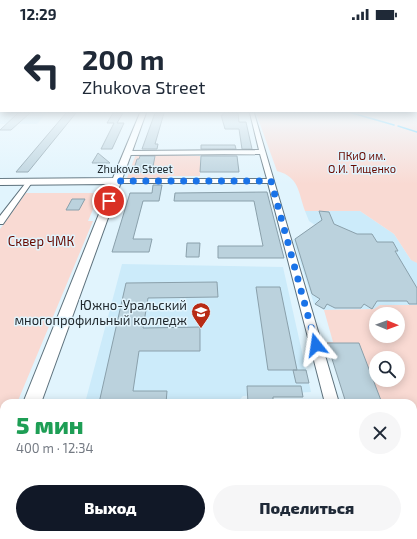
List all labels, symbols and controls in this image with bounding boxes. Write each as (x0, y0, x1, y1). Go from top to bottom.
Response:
text: 12:29 (20, 5, 57, 23)
text: 200 m (82, 42, 164, 76)
icon: left (16, 44, 68, 96)
text: Zhukova Street (82, 76, 205, 98)
park label: ПКиО им. О.И. Тищенко (328, 149, 396, 175)
street label: Zhukova Street (97, 162, 173, 175)
pin (92, 184, 126, 218)
icon: arrive (98, 190, 120, 212)
park label: Сквер ЧМК (8, 233, 74, 249)
place label: Южно-Уральский многопрофильный колледж (14, 297, 187, 328)
school or university icon: Южно-Уральский многопрофильный колледж (190, 301, 212, 329)
north arrow (369, 307, 405, 343)
map controls (369, 307, 405, 387)
position arrow (295, 324, 337, 366)
button: search (369, 351, 405, 387)
text: 5 мин (16, 410, 84, 439)
button: close (359, 412, 401, 454)
text: 400 m · 12:34 (16, 440, 94, 456)
button: Выход (16, 485, 205, 531)
button: Поделиться (213, 485, 401, 531)

